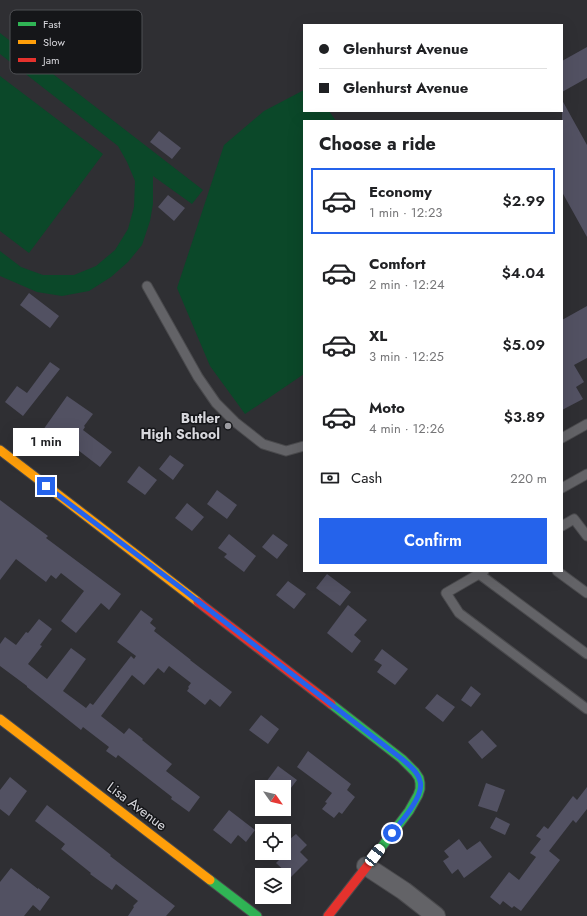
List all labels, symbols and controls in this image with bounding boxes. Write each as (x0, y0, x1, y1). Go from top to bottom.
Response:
legend (10, 10, 142, 74)
text: Fast (43, 16, 61, 32)
text: Slow (43, 34, 65, 50)
text: Glenhurst Avenue (343, 38, 468, 60)
text: Jam (41, 52, 60, 68)
text: Glenhurst Avenue (343, 77, 468, 99)
text: Choose a ride (319, 131, 436, 157)
text: Economy (369, 181, 432, 203)
icon: car (321, 183, 357, 219)
text: $2.99 (503, 190, 545, 212)
text: 1 min · 12:23 (369, 203, 442, 222)
text: Comfort (369, 253, 426, 275)
icon: car (321, 255, 357, 291)
text: $4.04 (502, 262, 545, 284)
text: 2 min · 12:24 (369, 275, 444, 294)
text: XL (369, 325, 387, 347)
icon: car (321, 327, 357, 363)
text: $5.09 (503, 334, 545, 356)
text: 3 min · 12:25 (369, 347, 444, 366)
text: Moto (369, 397, 405, 419)
icon: car (321, 399, 357, 435)
text: $3.89 (504, 406, 545, 428)
place label: Butler High School (140, 408, 220, 444)
text: 4 min · 12:26 (369, 419, 445, 438)
marker: Butler High School (223, 421, 233, 431)
callout: 1 min (13, 428, 79, 456)
text: 1 min (30, 432, 62, 451)
icon: cash (319, 467, 341, 489)
text: Cash (351, 467, 382, 489)
text: 220 m (510, 469, 547, 488)
route end (37, 477, 55, 495)
button: Confirm (319, 518, 547, 564)
street label: Lisa Avenue (103, 777, 171, 835)
north arrow (255, 780, 291, 816)
map controls (255, 780, 291, 904)
button: locate (255, 824, 291, 860)
route start (383, 824, 401, 842)
car (363, 842, 387, 868)
button: layers (255, 868, 291, 904)

